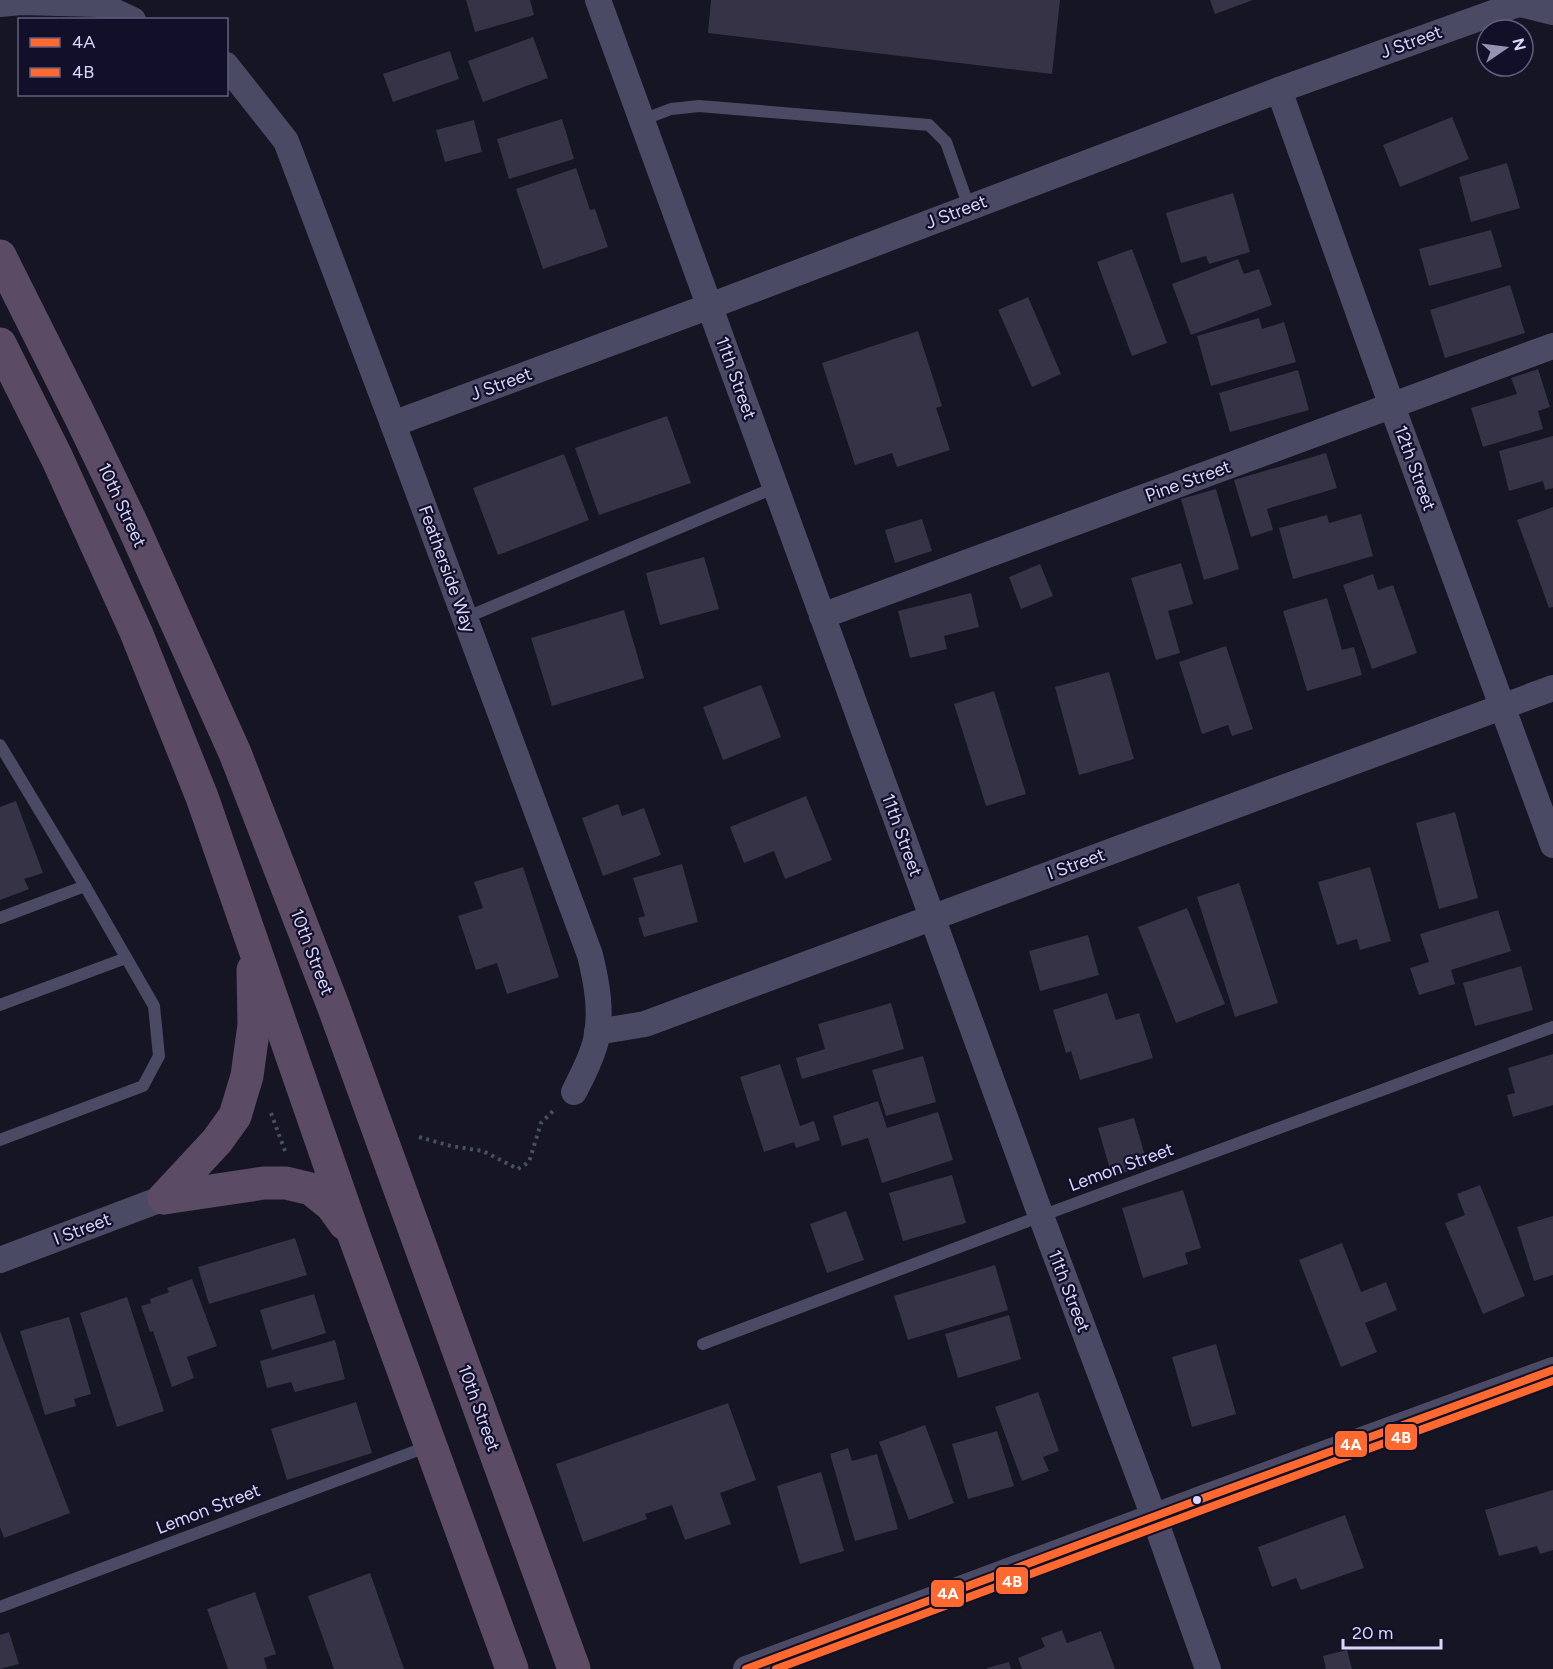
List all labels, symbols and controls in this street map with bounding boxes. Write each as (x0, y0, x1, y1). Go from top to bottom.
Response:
legend (18, 18, 228, 96)
north arrow (1475, 18, 1535, 78)
street label: J Street (1377, 21, 1445, 63)
text: 4A (72, 31, 95, 53)
text: N (1508, 36, 1530, 53)
text: 4B (72, 61, 94, 83)
street label: J Street (922, 190, 990, 234)
street label: 11th Street (711, 334, 761, 423)
street label: J Street (467, 363, 535, 405)
street label: 12th Street (1389, 422, 1441, 514)
street label: Pine Street (1142, 455, 1234, 507)
street label: 10th Street (93, 459, 151, 551)
street label: Featherside Way (414, 502, 480, 636)
street label: 11th Street (877, 791, 927, 880)
street label: I Street (1044, 843, 1108, 885)
street label: 10th Street (285, 906, 339, 998)
street label: Lemon Street (1066, 1138, 1177, 1196)
street label: I Street (50, 1208, 114, 1250)
street label: 11th Street (1043, 1247, 1095, 1336)
street label: 10th Street (453, 1362, 505, 1455)
line badge: 4B (1384, 1423, 1418, 1451)
text: 4B (1391, 1428, 1411, 1447)
line badge: 4A (1334, 1430, 1368, 1458)
text: 4A (1340, 1435, 1362, 1454)
street label: Lemon Street (153, 1479, 263, 1539)
unlabelled marker (1191, 1494, 1203, 1506)
line badge: 4B (995, 1566, 1029, 1595)
text: 4B (1002, 1572, 1022, 1591)
line badge: 4A (930, 1579, 965, 1608)
text: 4A (937, 1584, 959, 1603)
scale bar (1343, 1612, 1440, 1650)
text: 20 m (1352, 1622, 1393, 1644)

